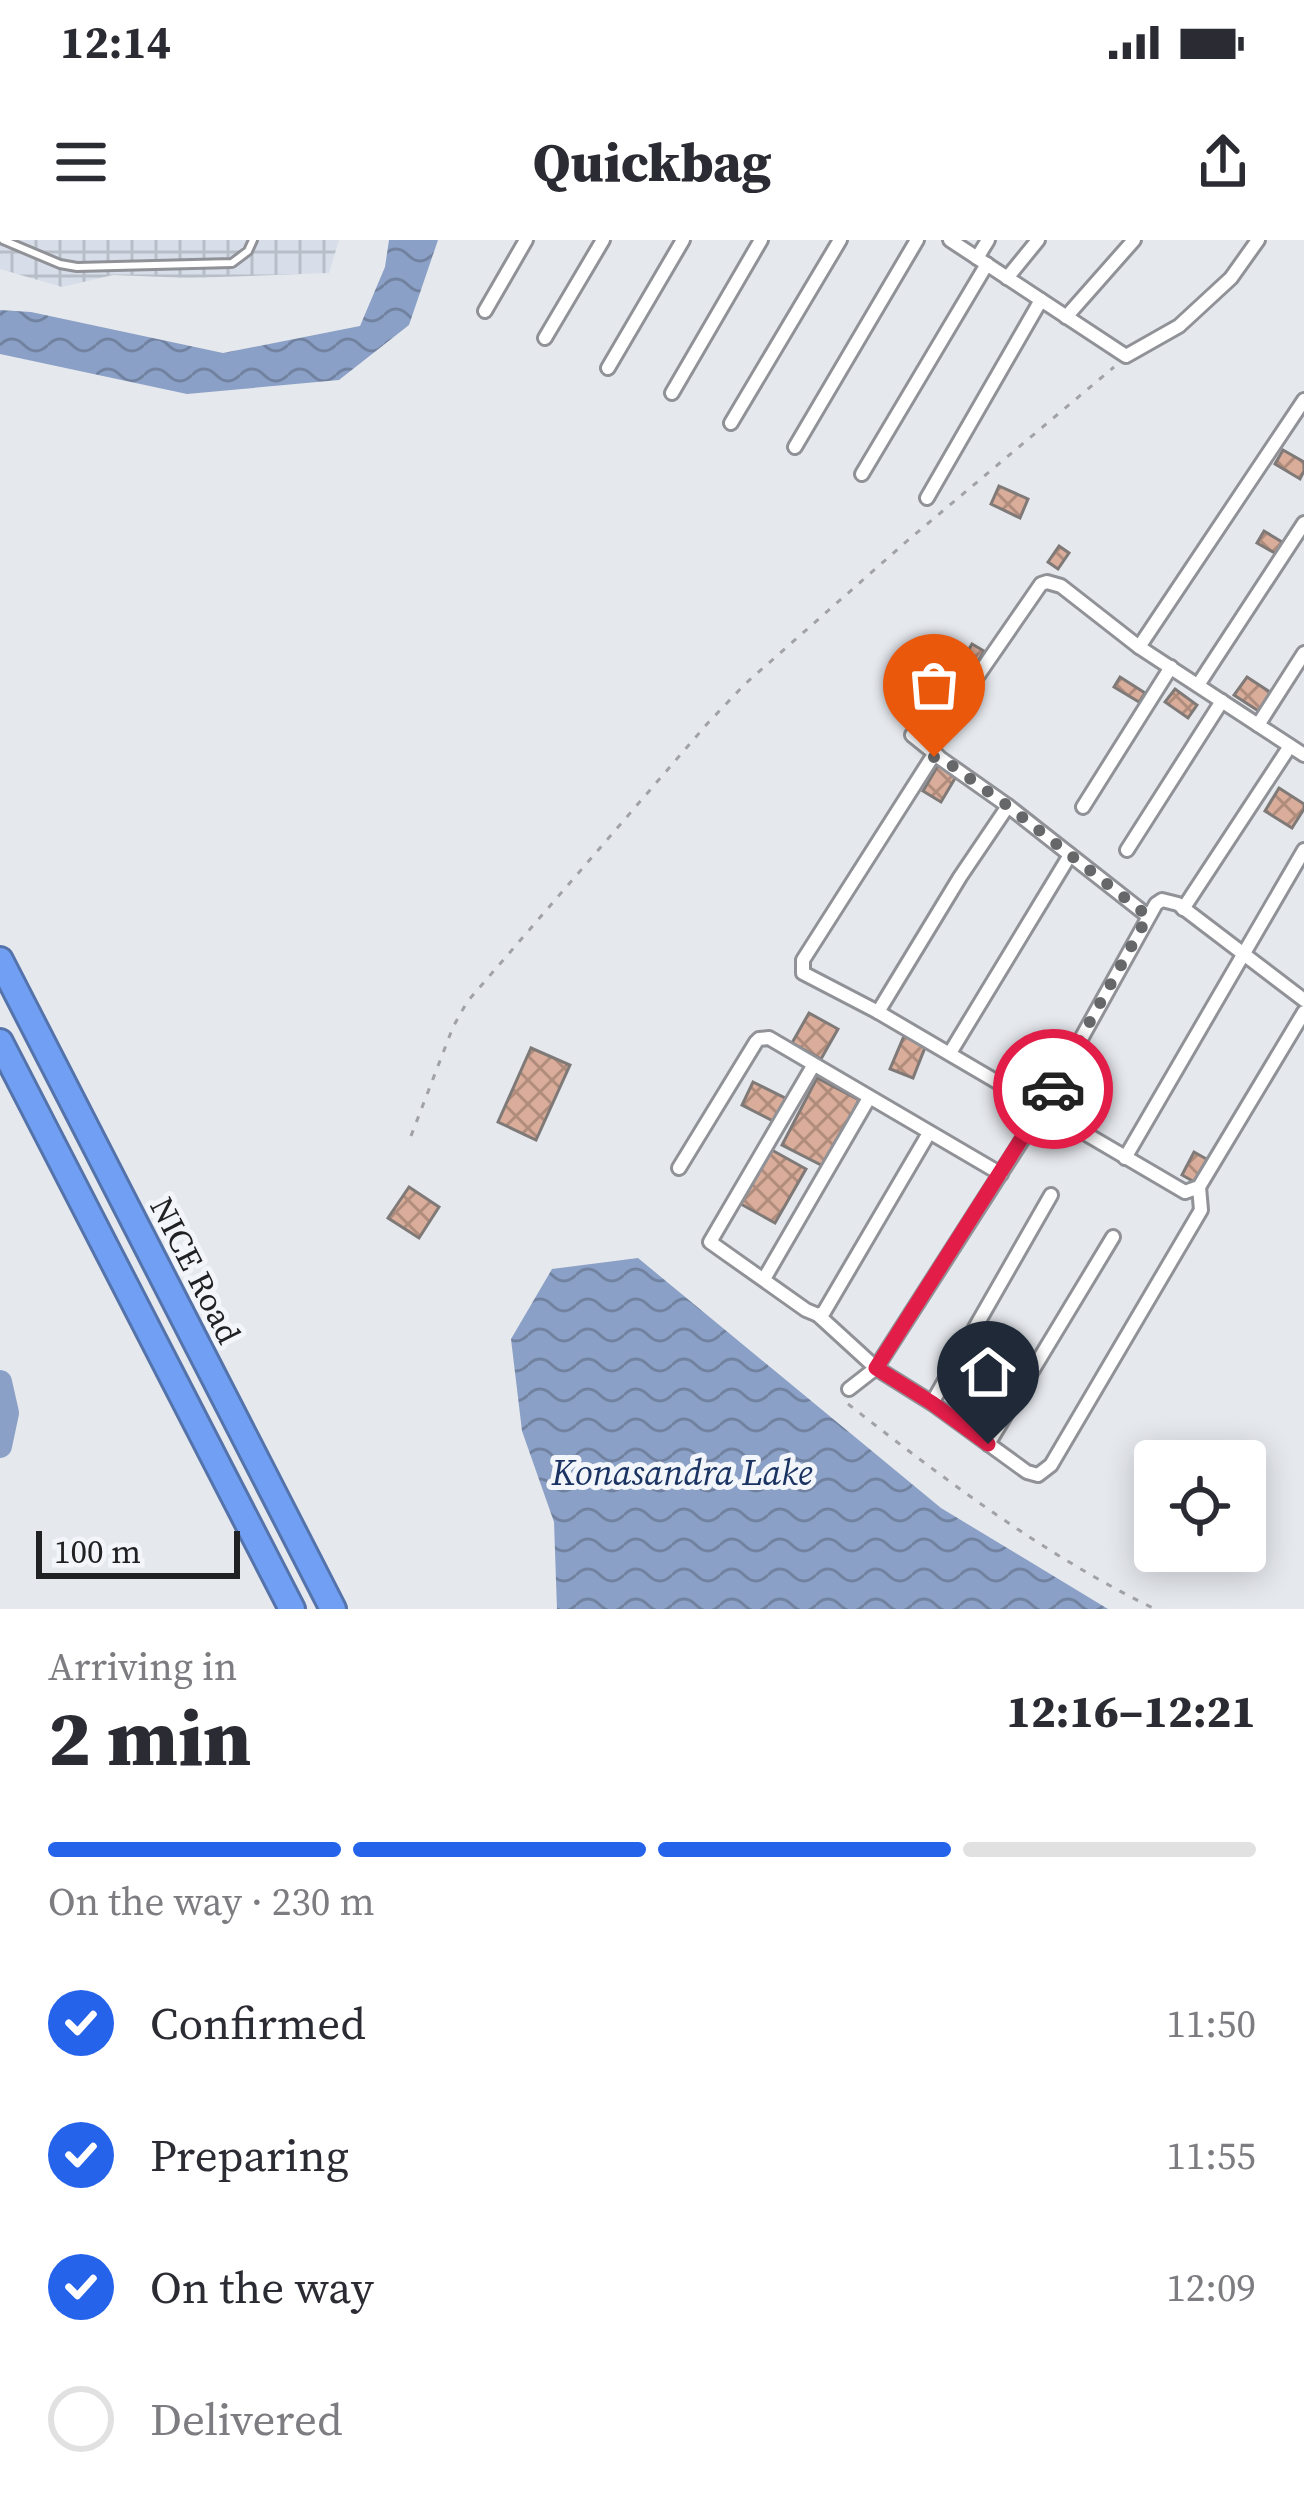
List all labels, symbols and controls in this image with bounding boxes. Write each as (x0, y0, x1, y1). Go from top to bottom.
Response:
text: 12:14 (60, 11, 171, 73)
text: Quickbag (533, 125, 771, 199)
icon: menu (48, 129, 114, 195)
icon: share (1190, 129, 1256, 195)
pin (883, 634, 985, 757)
icon: bag (901, 652, 967, 718)
courier (993, 1029, 1113, 1149)
icon: car (1020, 1056, 1086, 1122)
street label: NICE Road (140, 1189, 252, 1351)
pin (937, 1321, 1039, 1444)
icon: home (955, 1339, 1021, 1405)
map controls (1134, 1440, 1266, 1572)
button: locate (1134, 1440, 1266, 1572)
water label: Konasandra Lake (550, 1448, 813, 1497)
scale bar (36, 1525, 240, 1578)
text: 100 m (54, 1529, 141, 1574)
text: Arriving in (48, 1640, 237, 1693)
text: 12:16–12:21 (1006, 1680, 1256, 1742)
text: 2 min (48, 1684, 251, 1791)
text: On the way · 230 m (48, 1875, 375, 1928)
icon: check (48, 1990, 114, 2056)
text: Confirmed (150, 1992, 366, 2054)
text: 11:50 (1166, 1997, 1256, 2050)
icon: check (48, 2122, 114, 2188)
text: Preparing (150, 2124, 349, 2186)
text: 11:55 (1166, 2129, 1256, 2182)
icon: check (48, 2254, 114, 2320)
text: On the way (150, 2256, 374, 2318)
text: 12:09 (1166, 2261, 1256, 2314)
text: Delivered (150, 2388, 342, 2450)

